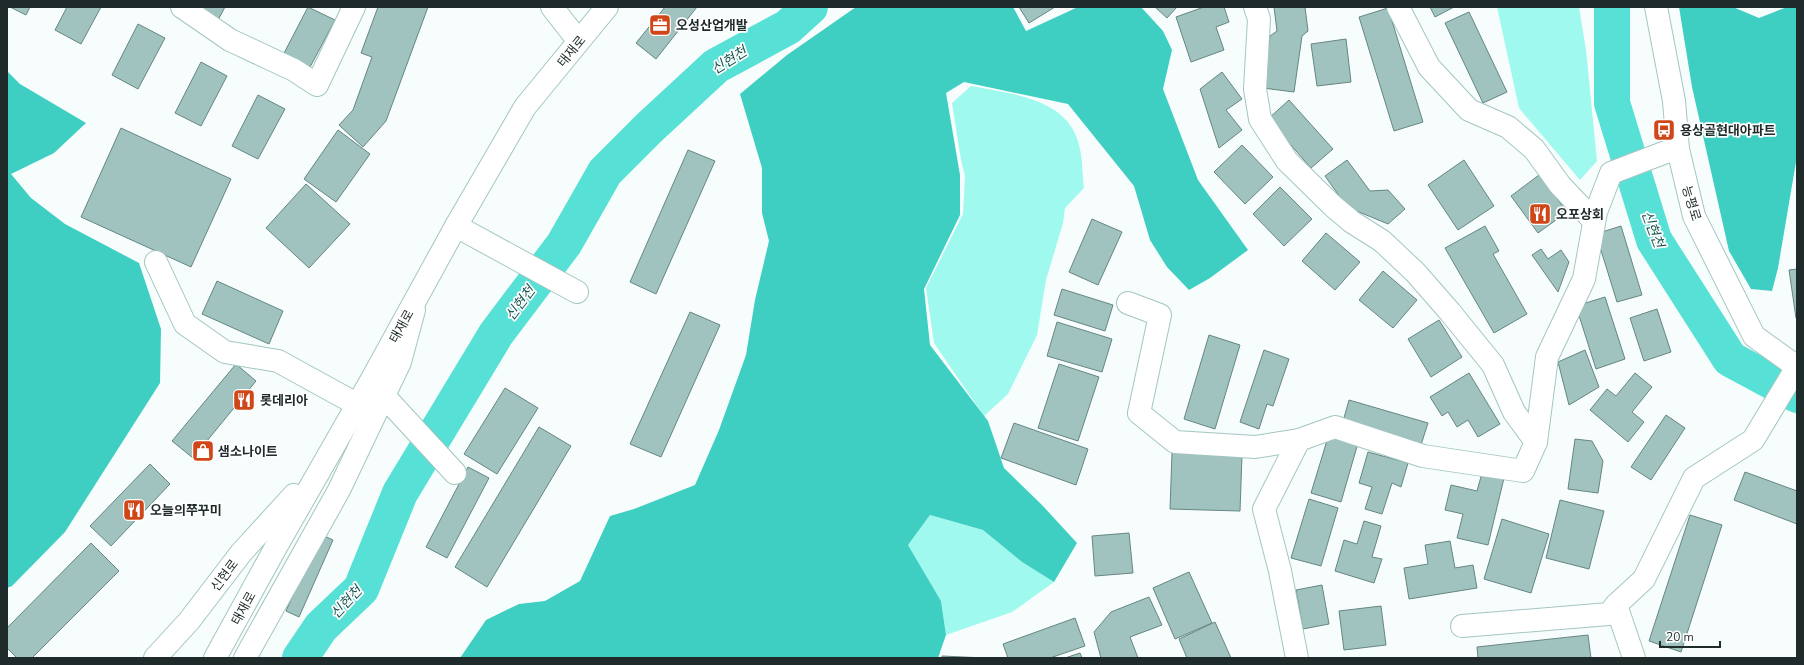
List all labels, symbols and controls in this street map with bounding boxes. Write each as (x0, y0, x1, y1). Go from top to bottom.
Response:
office icon: 오성산업개발 (647, 12, 673, 38)
place label: 오성산업개발 (676, 17, 748, 35)
street label: 태재로 (553, 32, 590, 71)
water label: 신현천 (708, 42, 752, 79)
bus stop icon: 용상골현대아파트 (1651, 117, 1677, 143)
place label: 용상골현대아파트 (1680, 122, 1776, 140)
street label: 능평로 (1677, 183, 1705, 223)
restaurant icon: 오포상회 (1527, 201, 1553, 227)
place label: 오포상회 (1556, 206, 1604, 224)
water label: 신현천 (1637, 208, 1669, 252)
water label: 신현천 (501, 281, 540, 324)
street label: 태재로 (385, 306, 418, 347)
restaurant icon: 롯데리아 (231, 387, 257, 413)
place label: 롯데리아 (260, 392, 308, 410)
shop icon: 샘소나이트 (190, 438, 216, 464)
place label: 샘소나이트 (218, 443, 278, 461)
restaurant icon: 오늘의쭈꾸미 (121, 497, 147, 523)
place label: 오늘의쭈꾸미 (150, 502, 222, 520)
street label: 신현로 (207, 556, 243, 595)
water label: 신현천 (326, 581, 367, 623)
street label: 태재로 (227, 588, 260, 629)
scale bar (1660, 623, 1720, 649)
text: 20 m (1666, 629, 1694, 645)

